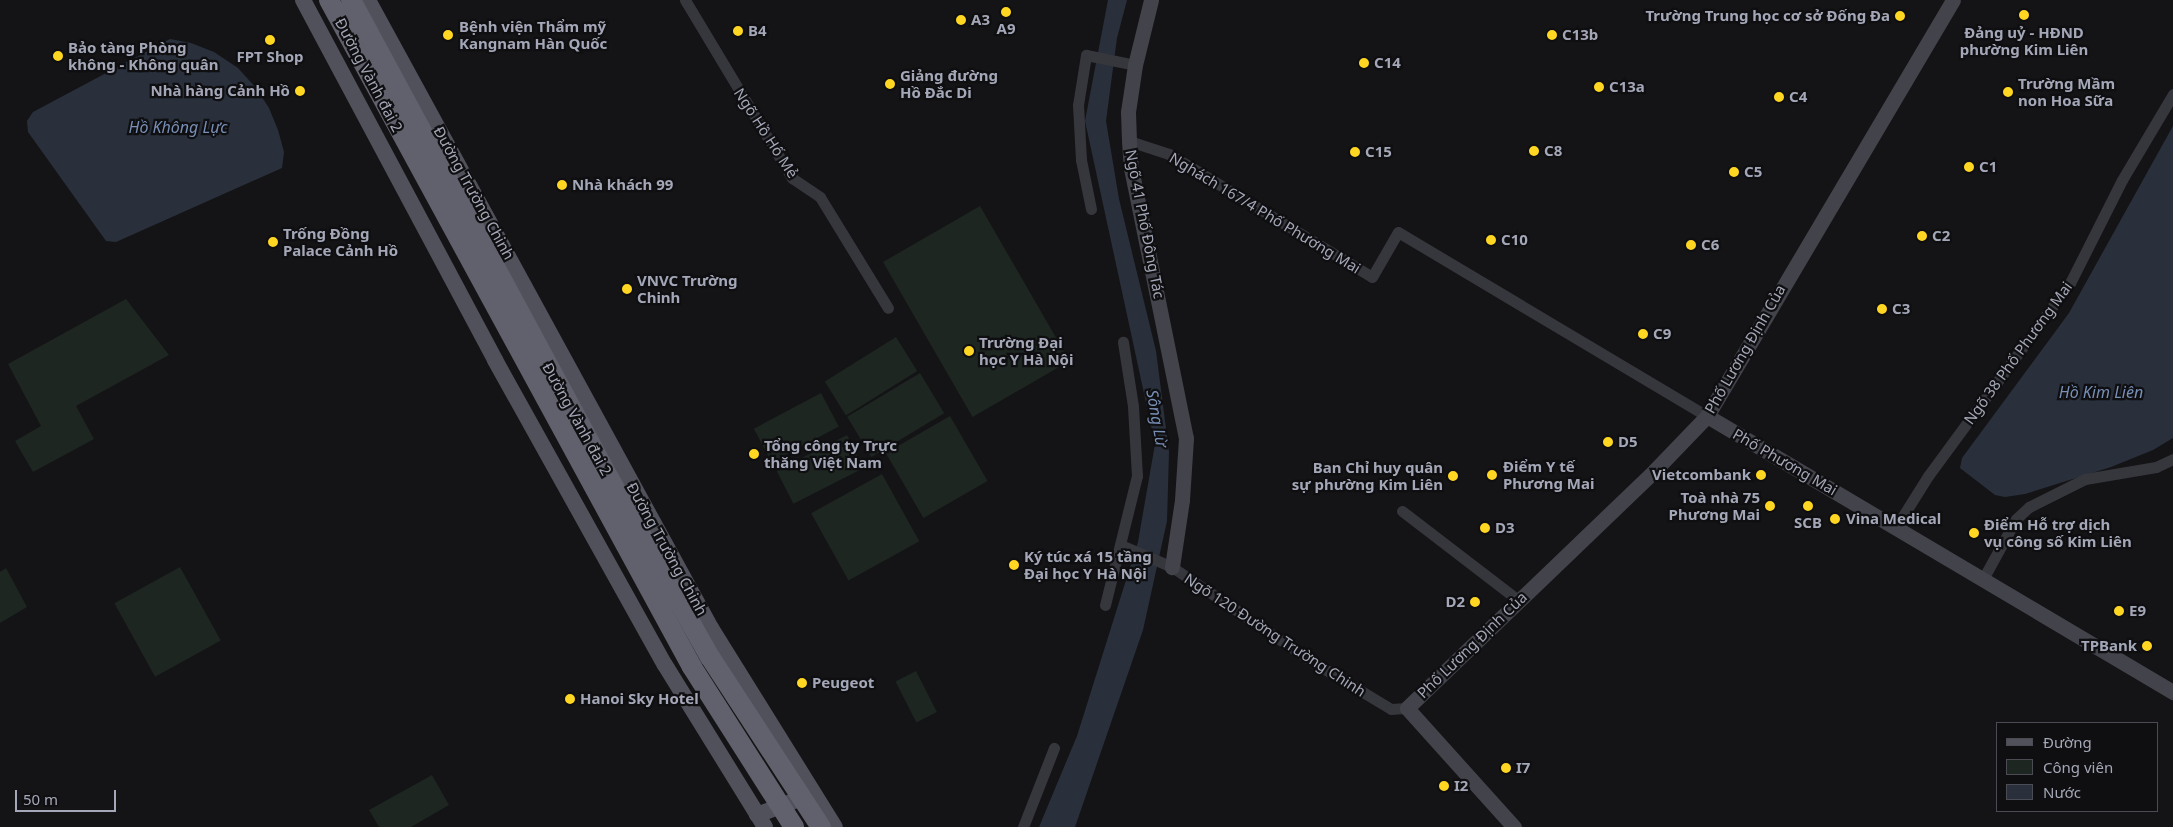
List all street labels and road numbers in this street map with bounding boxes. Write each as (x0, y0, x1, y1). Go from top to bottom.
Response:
street label: Đường Vành đai 2 (331, 15, 407, 135)
street label: Ngõ Hồ Hố Mẻ (730, 85, 802, 181)
street label: Đường Trường Chinh (430, 123, 518, 263)
street label: Ngõ 41 Phố Đông Tác (1122, 148, 1168, 300)
street label: Nghách 167/4 Phố Phương Mai (1166, 149, 1364, 277)
street label: Ngõ 38 Phố Phương Mai (1960, 278, 2076, 428)
street label: Phố Lương Định Của (1701, 282, 1789, 416)
street label: Đường Vành đai 2 (539, 359, 615, 479)
street label: Phố Phương Mai (1730, 425, 1840, 499)
street label: Đường Trường Chinh (623, 479, 711, 619)
street label: Ngõ 120 Đường Trường Chinh (1181, 570, 1369, 700)
street label: Phố Lương Định Của (1413, 588, 1531, 702)

